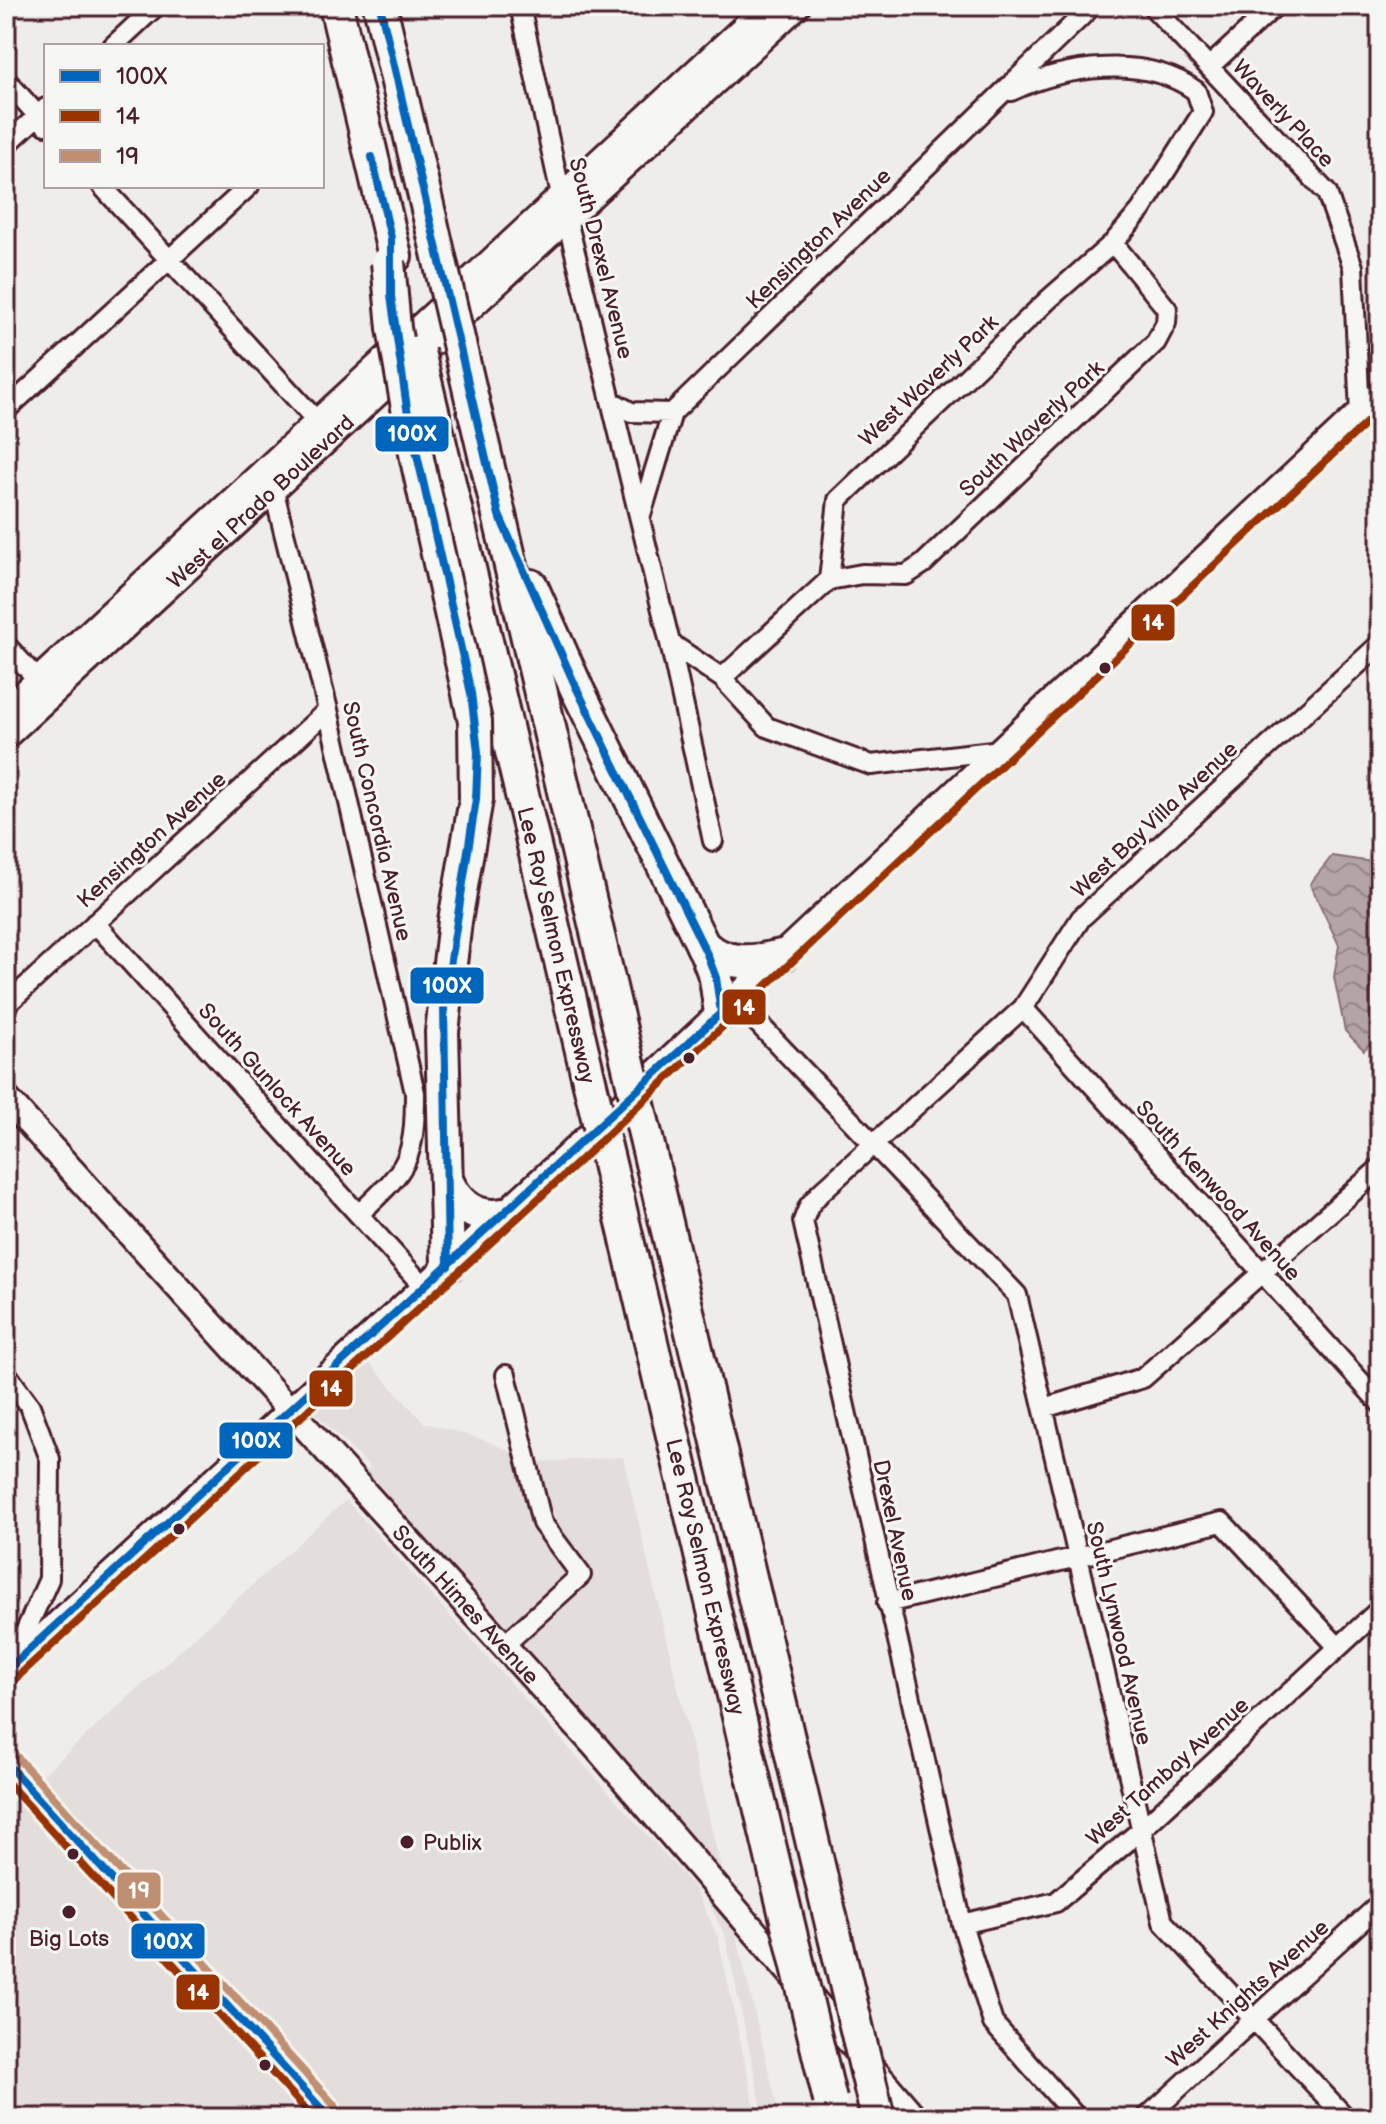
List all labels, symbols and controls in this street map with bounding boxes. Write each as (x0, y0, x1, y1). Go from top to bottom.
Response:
legend (44, 44, 324, 188)
street label: Waverly Place (1226, 54, 1340, 174)
text: 100X (116, 62, 168, 91)
text: 14 (116, 102, 140, 131)
text: 19 (116, 142, 139, 171)
street label: South Drexel Avenue (562, 155, 639, 362)
street label: Kensington Avenue (741, 163, 897, 315)
street label: West Waverly Park (854, 309, 1004, 453)
street label: South Waverly Park (954, 355, 1110, 503)
street label: West el Prado Boulevard (162, 410, 360, 595)
line badge: 100X (374, 415, 450, 453)
text: 100X (387, 421, 437, 448)
line badge: 14 (1130, 603, 1176, 642)
text: 14 (1142, 610, 1164, 637)
unlabelled marker (1097, 660, 1113, 676)
street label: South Concordia Avenue (336, 699, 417, 944)
street label: West Bay Villa Avenue (1066, 736, 1244, 904)
street label: Kensington Avenue (72, 766, 232, 914)
street label: Lee Roy Selmon Expressway (511, 804, 601, 1086)
line badge: 100X (409, 966, 485, 1005)
text: 100X (422, 973, 472, 1000)
line badge: 14 (721, 988, 767, 1026)
text: 14 (733, 995, 755, 1022)
street label: South Gunlock Avenue (192, 998, 362, 1182)
unlabelled marker (681, 1050, 697, 1066)
street label: South Kenwood Avenue (1130, 1095, 1306, 1287)
line badge: 14 (308, 1369, 354, 1408)
text: 14 (320, 1376, 342, 1403)
line badge: 100X (218, 1421, 294, 1460)
text: 100X (231, 1428, 281, 1455)
street label: Lee Roy Selmon Expressway (659, 1436, 750, 1718)
street label: Drexel Avenue (866, 1457, 923, 1603)
street label: South Lynwood Avenue (1080, 1519, 1157, 1748)
street label: South Himes Avenue (386, 1520, 544, 1690)
unlabelled marker (171, 1521, 187, 1537)
street label: West Tambay Avenue (1081, 1692, 1255, 1852)
place label: Publix (423, 1830, 483, 1857)
marker: Publix (398, 1833, 416, 1851)
unlabelled marker (65, 1846, 81, 1862)
line badge: 19 (116, 1871, 162, 1910)
text: 19 (128, 1878, 150, 1905)
marker: Big Lots (60, 1903, 78, 1921)
street label: West Knights Avenue (1161, 1914, 1335, 2074)
line badge: 100X (130, 1922, 206, 1960)
place label: Big Lots (29, 1926, 109, 1953)
text: 100X (143, 1929, 193, 1956)
line badge: 14 (175, 1973, 221, 2011)
text: 14 (187, 1980, 209, 2007)
unlabelled marker (257, 2057, 273, 2073)

